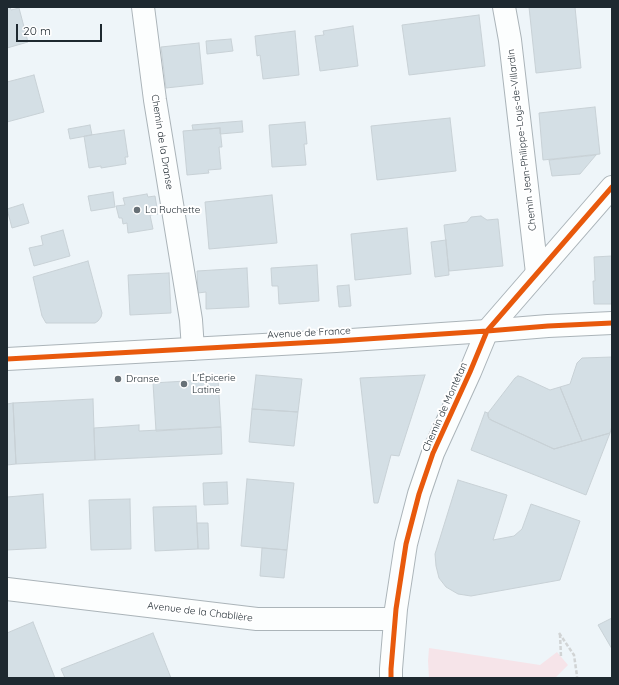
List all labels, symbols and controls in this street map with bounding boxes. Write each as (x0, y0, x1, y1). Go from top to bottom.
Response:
scale bar (18, 16, 104, 42)
text: 20 m (23, 23, 51, 38)
street label: Chemin Jean-Philippe-Loys-de-Villardin (505, 49, 539, 231)
street label: Chemin de la Dranse (149, 94, 175, 190)
place label: La Ruchette (145, 204, 200, 216)
marker: La Ruchette (132, 205, 142, 215)
street label: Avenue de France (267, 325, 351, 341)
street label: Chemin de Montétan (420, 361, 470, 453)
place label: L'Épicerie Latine (192, 372, 236, 396)
place label: Dranse (126, 373, 159, 385)
marker: Dranse (113, 374, 123, 384)
marker: L'Épicerie Latine (179, 379, 189, 389)
street label: Avenue de la Chablière (147, 600, 253, 624)

